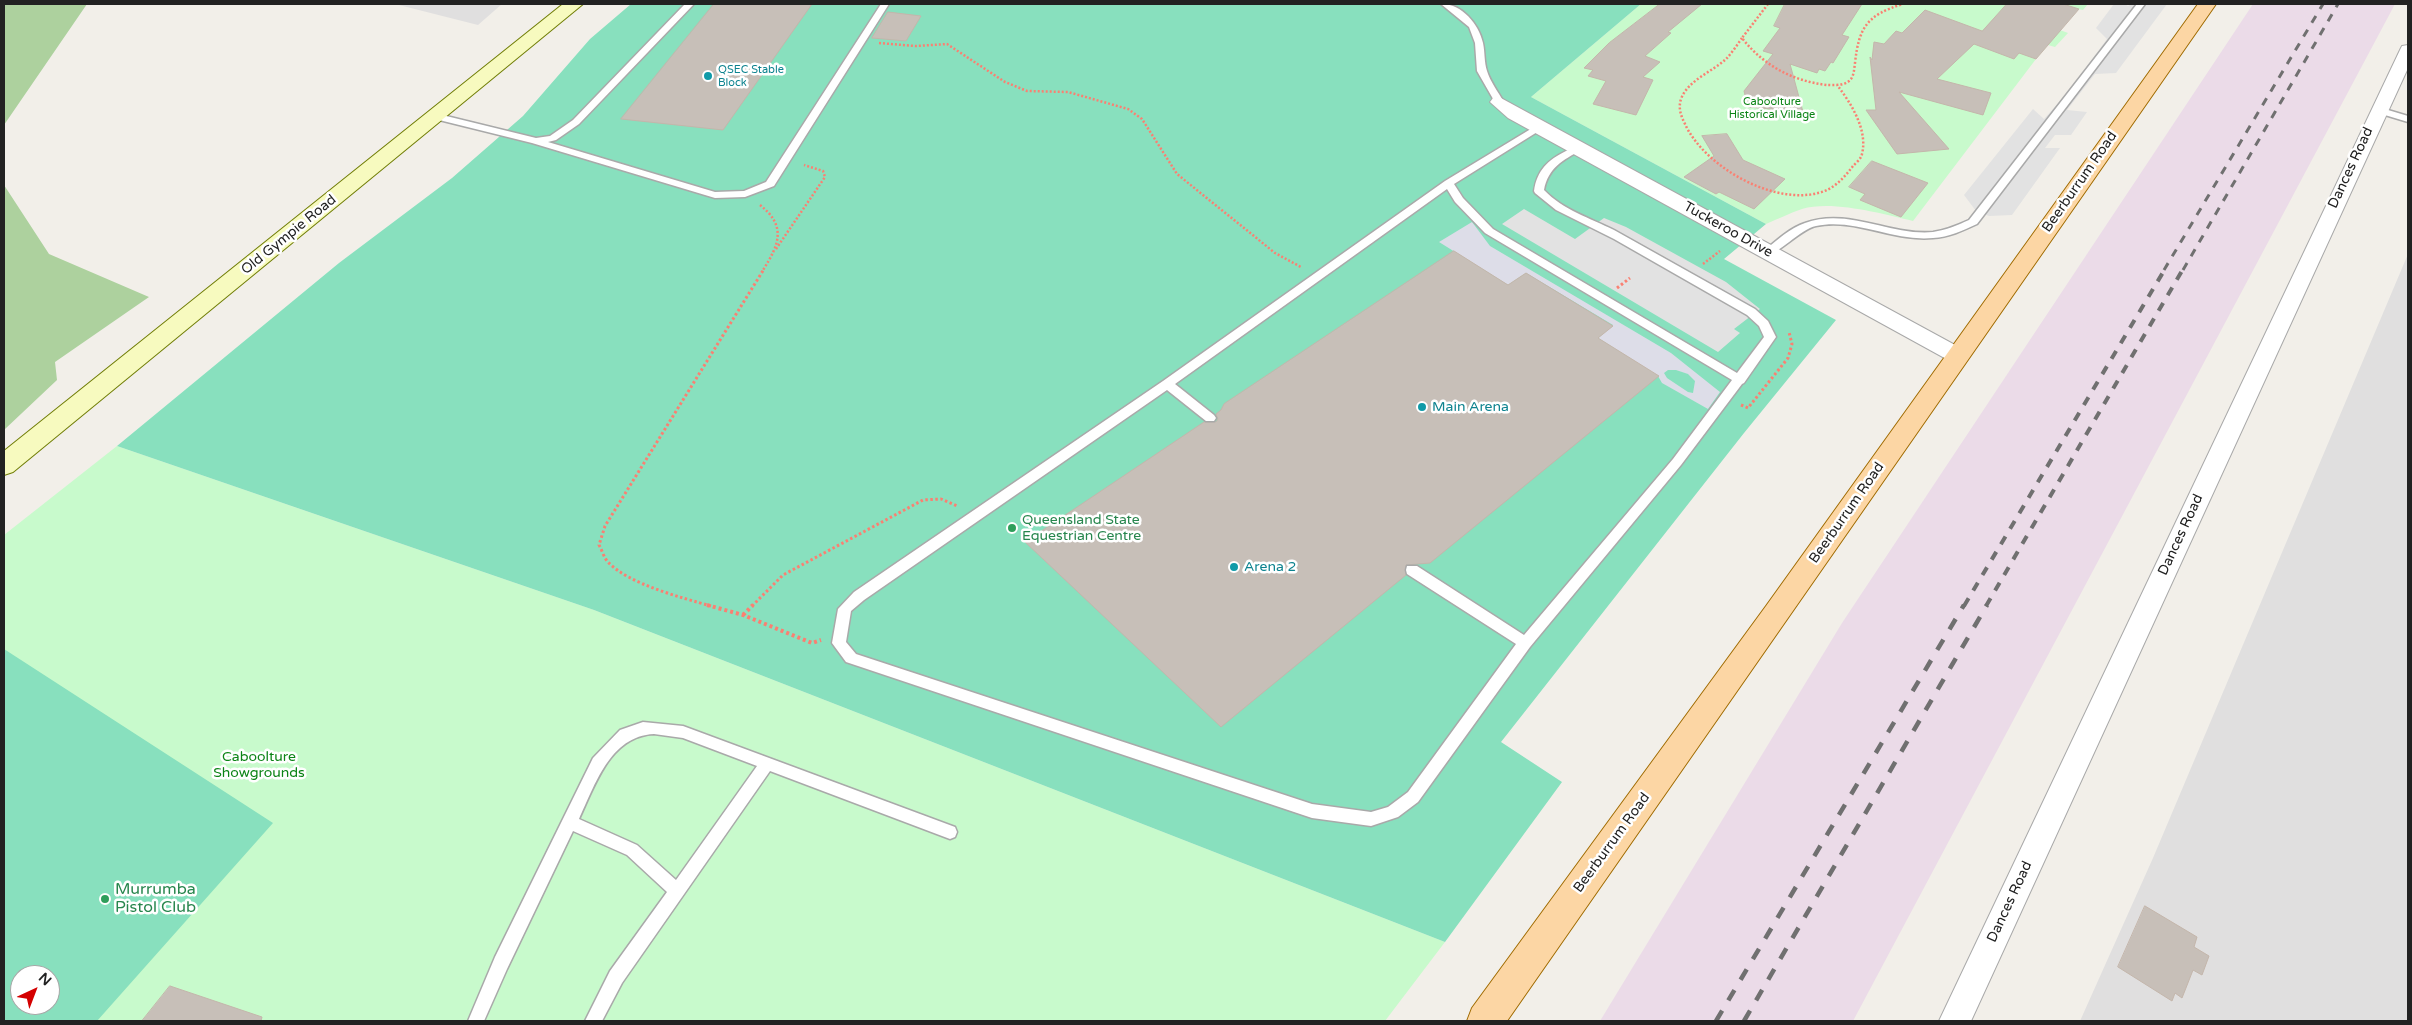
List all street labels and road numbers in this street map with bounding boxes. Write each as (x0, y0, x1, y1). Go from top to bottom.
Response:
street label: Dances Road (2325, 125, 2377, 211)
street label: Beerburrum Road (2039, 128, 2121, 236)
street label: Old Gympie Road (238, 192, 340, 278)
street label: Tuckeroo Drive (1680, 199, 1776, 261)
street label: Beerburrum Road (1806, 459, 1888, 567)
street label: Dances Road (2155, 492, 2207, 578)
street label: Beerburrum Road (1570, 790, 1654, 896)
street label: Dances Road (1984, 859, 2036, 945)

